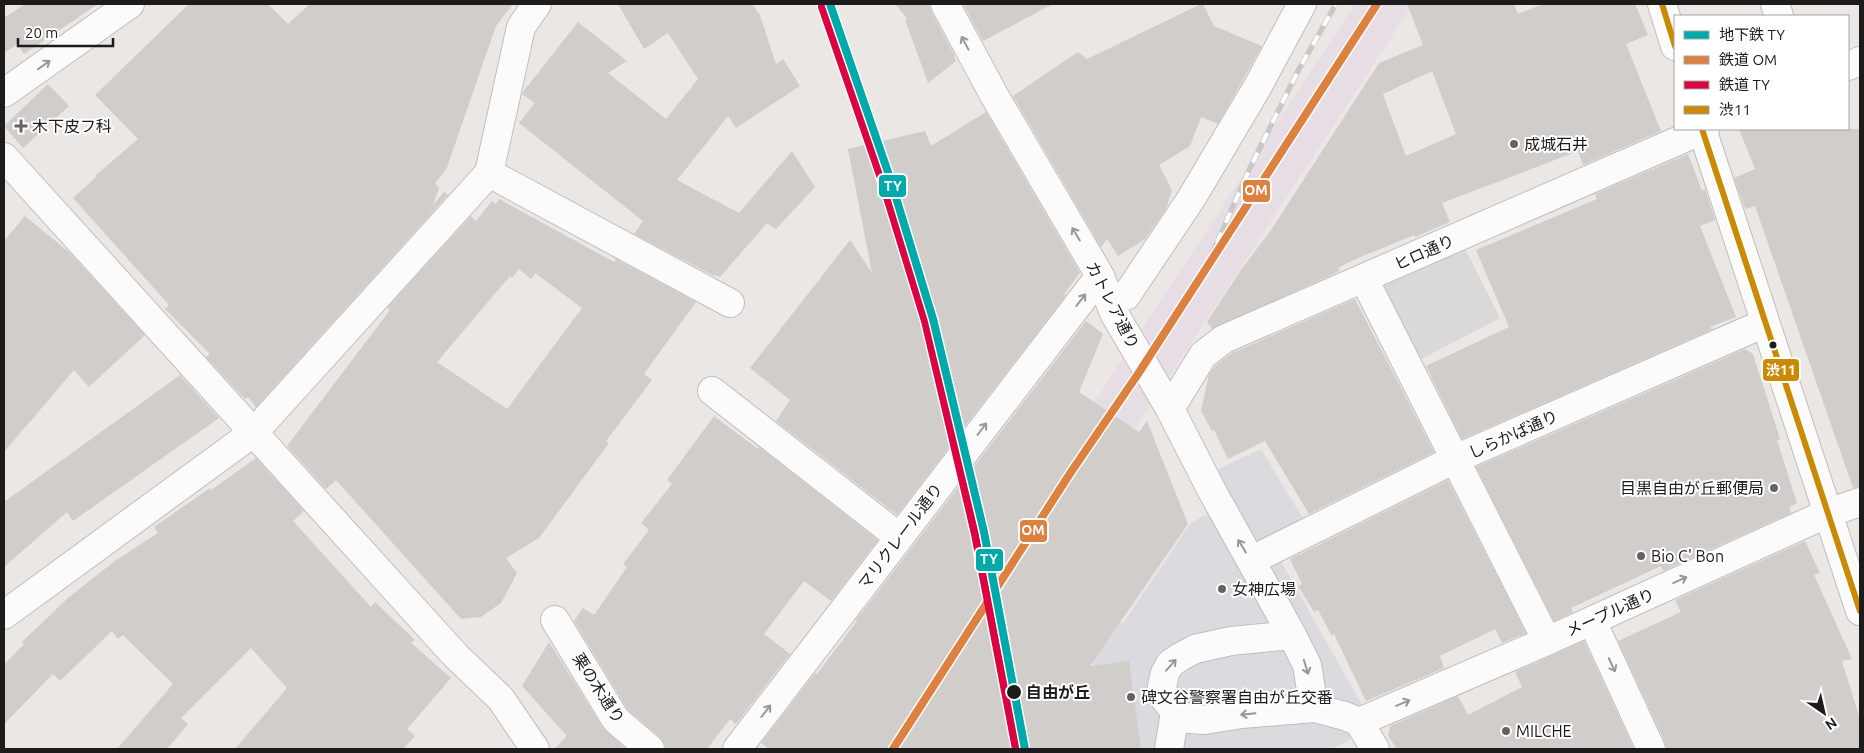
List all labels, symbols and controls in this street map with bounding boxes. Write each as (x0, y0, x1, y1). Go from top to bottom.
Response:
scale bar (18, 15, 112, 47)
legend (1674, 15, 1849, 130)
text: 20 m (25, 24, 58, 41)
text: 地下鉄 TY (1719, 26, 1785, 43)
one-way arrow (960, 36, 970, 50)
text: 鉄道 OM (1719, 51, 1777, 68)
one-way arrow (36, 60, 50, 70)
text: 鉄道 TY (1719, 76, 1770, 93)
text: 渋11 (1719, 101, 1751, 118)
place label: 木下皮フ科 (32, 117, 112, 135)
marker: 木下皮フ科 (14, 119, 28, 133)
place label: 成城石井 (1524, 135, 1588, 153)
marker: 成城石井 (1508, 138, 1520, 150)
line badge: TY (878, 174, 907, 198)
text: TY (884, 178, 902, 194)
line badge: OM (1242, 179, 1271, 203)
text: OM (1244, 182, 1268, 198)
one-way arrow (1070, 227, 1080, 241)
street label: ヒロ通り (1391, 231, 1457, 273)
street label: カトレア通り (1083, 258, 1143, 352)
one-way arrow (1076, 293, 1086, 307)
unlabelled marker (1768, 340, 1778, 350)
line badge: 渋11 (1762, 358, 1800, 382)
text: 渋11 (1766, 362, 1796, 378)
street label: しらかば通り (1465, 406, 1561, 462)
one-way arrow (977, 422, 987, 436)
street label: マリクレール通り (854, 479, 946, 593)
place label: 目黒自由が丘郵便局 (1620, 479, 1764, 497)
marker: 目黒自由が丘郵便局 (1768, 482, 1780, 494)
line badge: OM (1019, 519, 1048, 543)
text: OM (1021, 522, 1045, 538)
one-way arrow (1237, 540, 1247, 554)
place label: Bio C' Bon (1651, 547, 1724, 565)
line badge: TY (975, 548, 1004, 572)
marker: Bio C' Bon (1635, 550, 1647, 562)
text: TY (980, 551, 998, 567)
one-way arrow (1672, 575, 1687, 585)
place label: 女神広場 (1232, 580, 1296, 598)
marker: 女神広場 (1216, 583, 1228, 595)
street label: メープル通り (1563, 584, 1657, 640)
street label: 栗の木通り (570, 650, 628, 726)
one-way arrow (1608, 657, 1617, 672)
one-way arrow (1301, 658, 1311, 674)
one-way arrow (1165, 659, 1177, 672)
marker: 自由が丘 (1005, 683, 1023, 701)
place label: 自由が丘 (1026, 683, 1090, 701)
place label: 碑文谷警察署自由が丘交番 (1141, 688, 1333, 706)
north arrow (1799, 688, 1849, 738)
marker: 碑文谷警察署自由が丘交番 (1125, 691, 1137, 703)
one-way arrow (1395, 697, 1410, 707)
one-way arrow (761, 705, 772, 718)
one-way arrow (1240, 709, 1256, 718)
text: N (1822, 714, 1840, 733)
place label: MILCHE (1516, 722, 1572, 740)
marker: MILCHE (1500, 725, 1512, 737)

